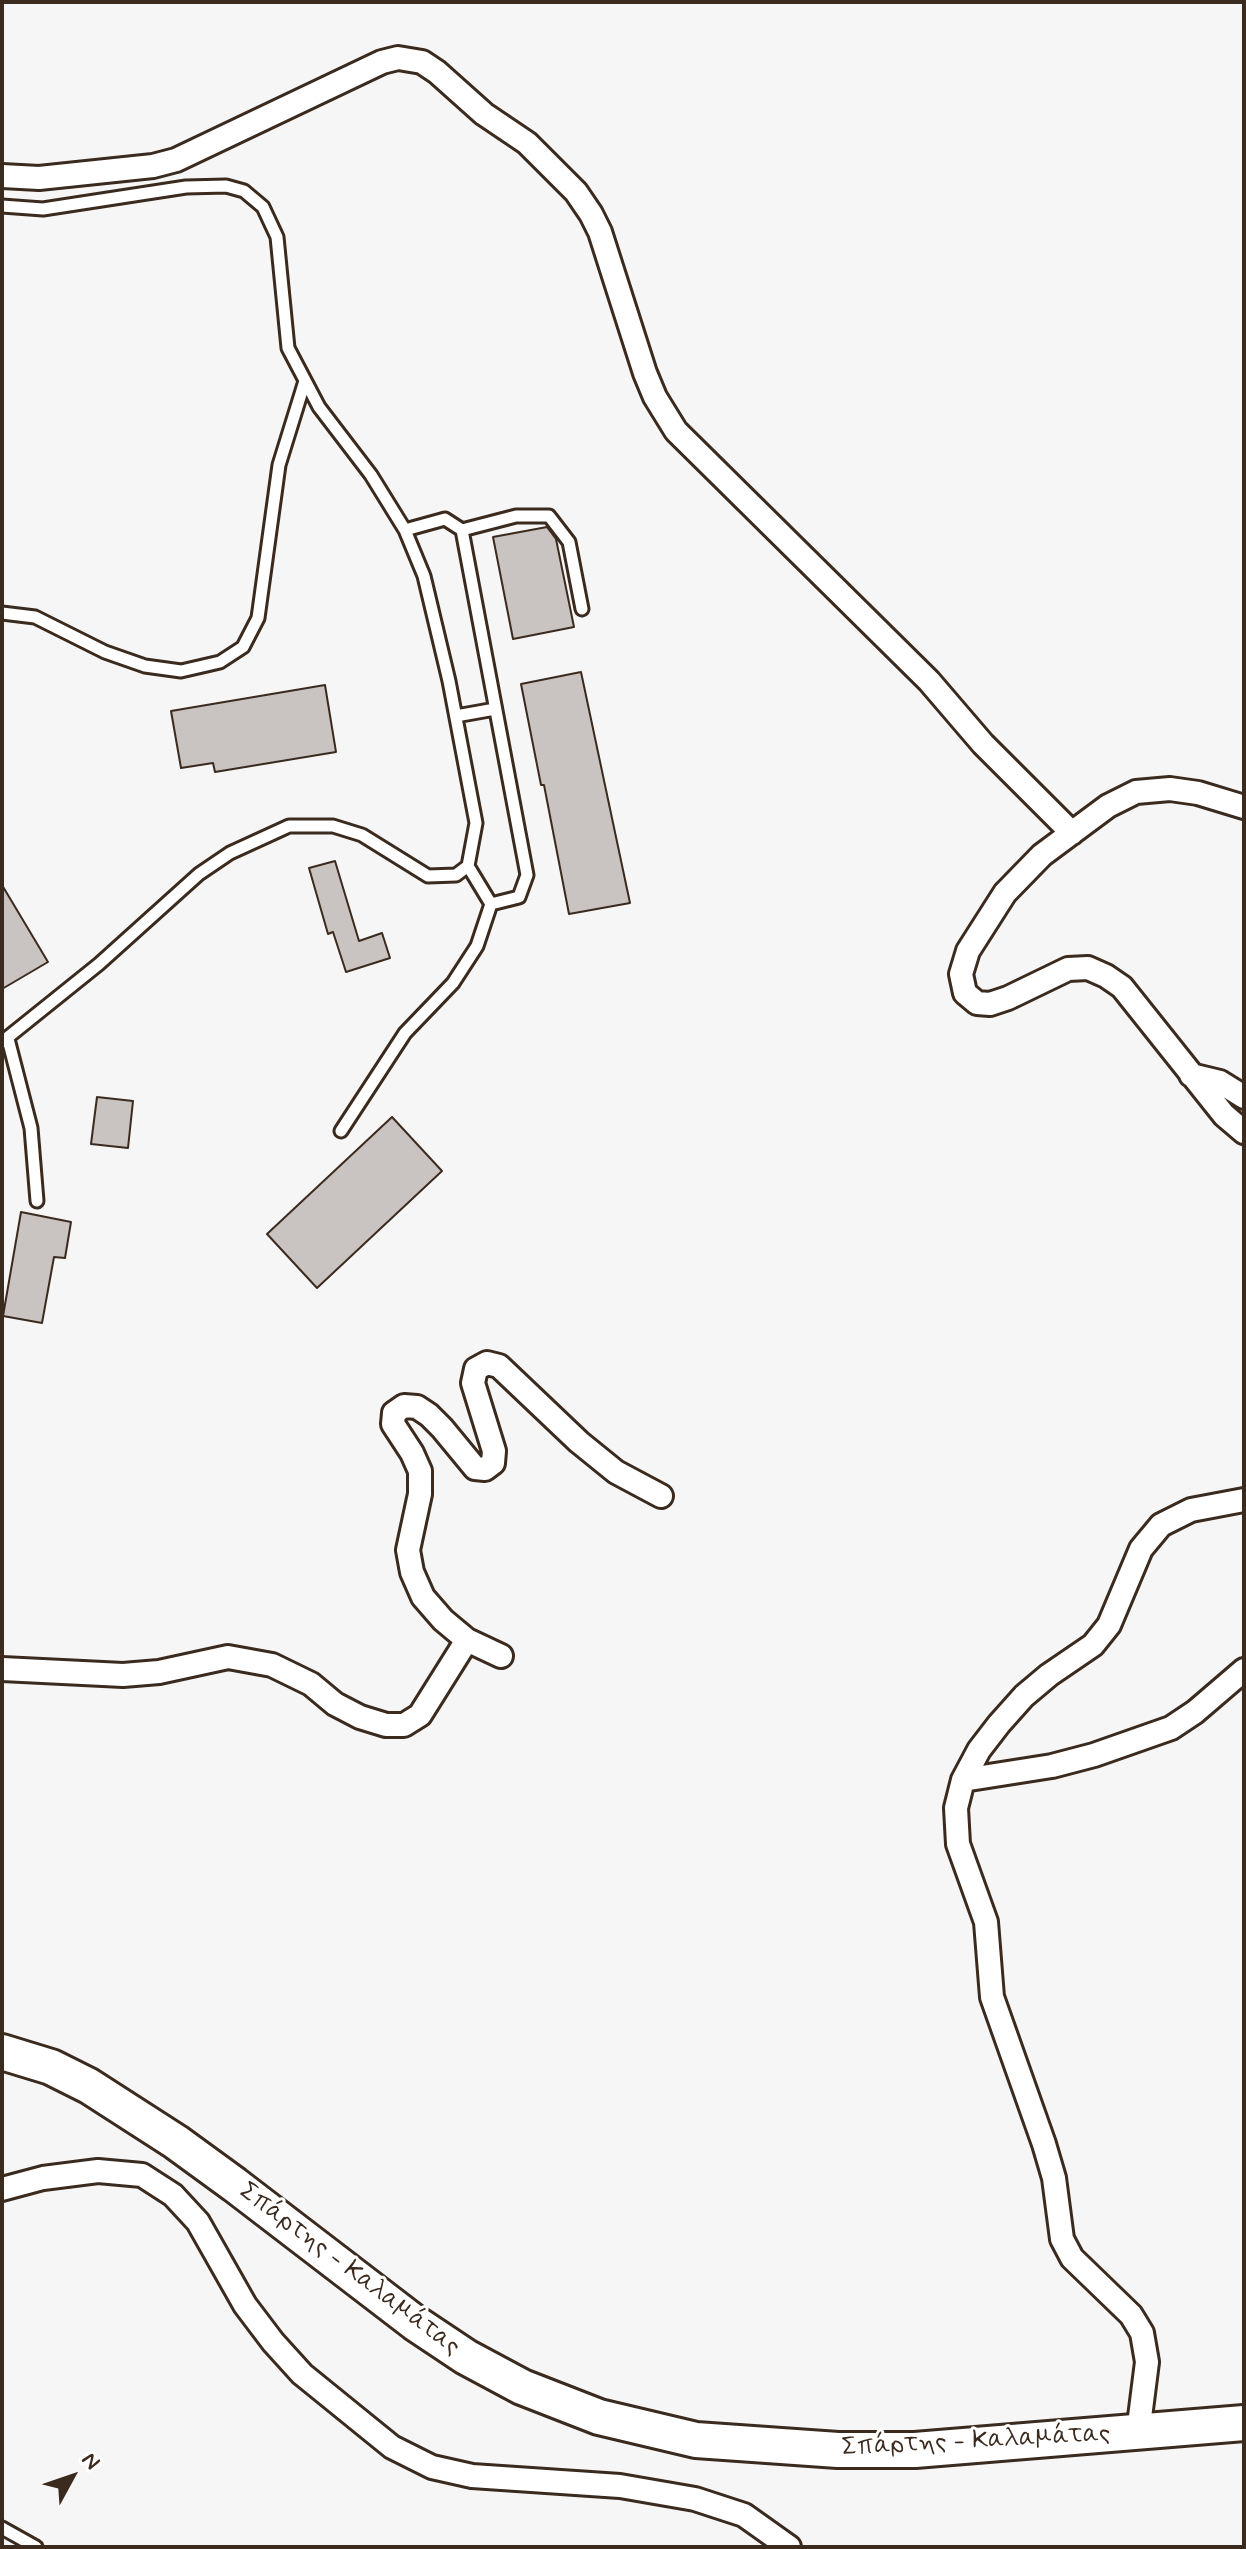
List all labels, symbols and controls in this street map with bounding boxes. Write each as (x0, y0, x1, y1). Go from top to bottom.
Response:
street label: Σπάρτης - Καλαμάτας (232, 2177, 466, 2363)
street label: Σπάρτης - Καλαμάτας (841, 2419, 1111, 2465)
north arrow (32, 2437, 112, 2517)
text: N (75, 2447, 106, 2476)

